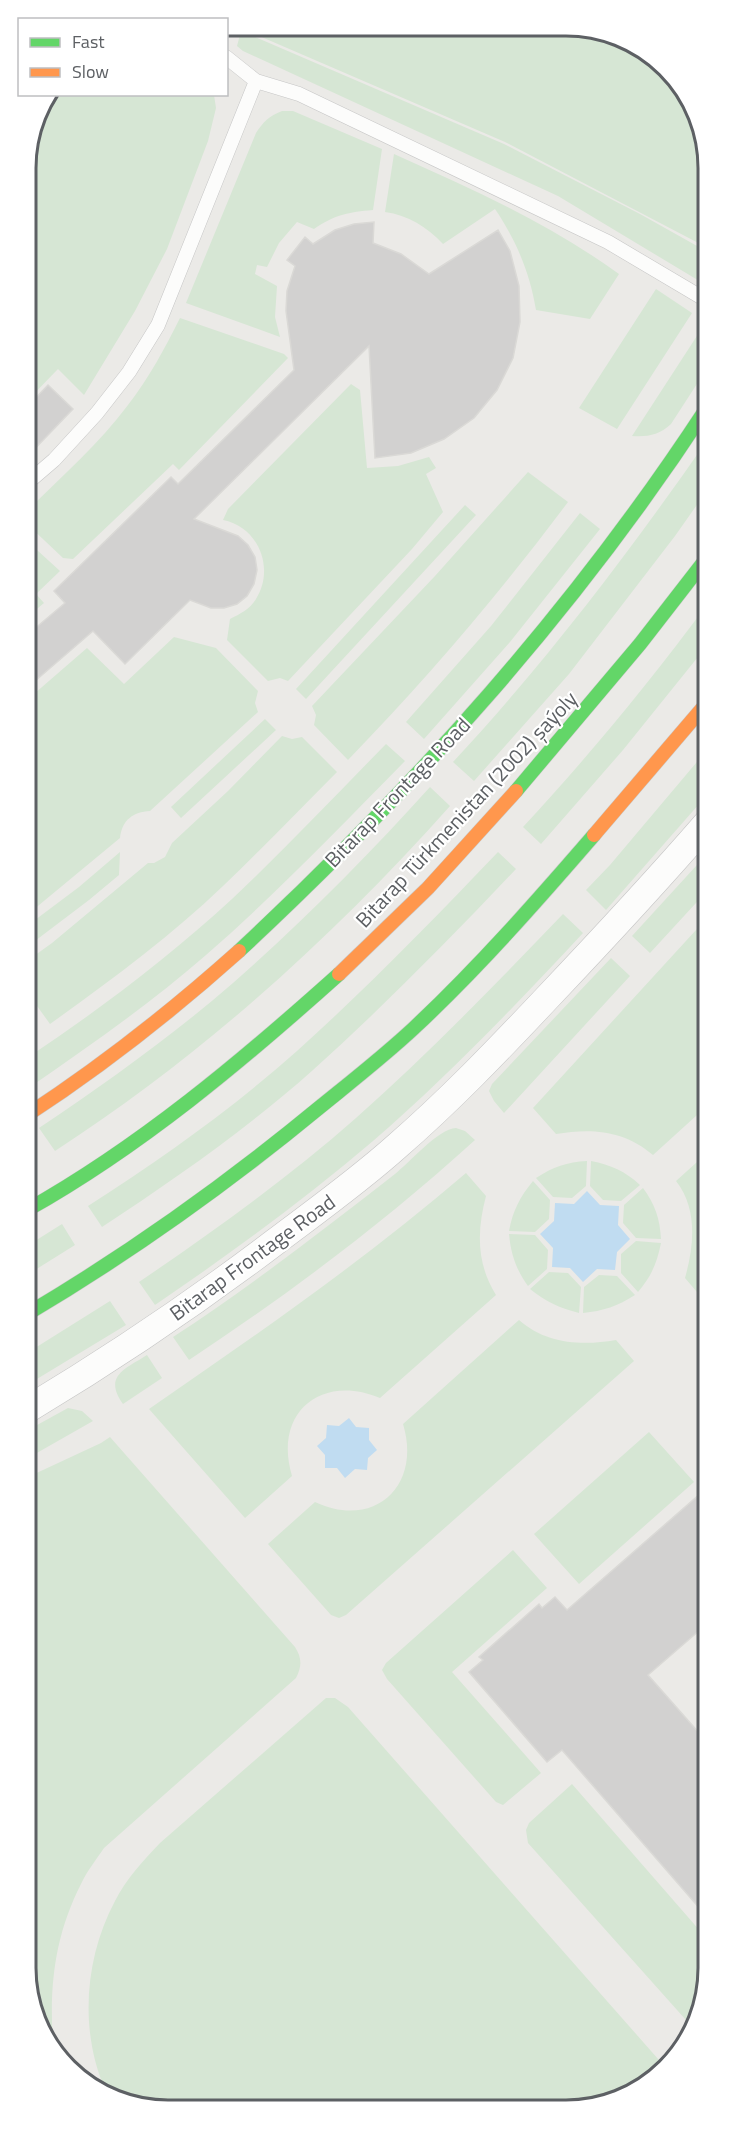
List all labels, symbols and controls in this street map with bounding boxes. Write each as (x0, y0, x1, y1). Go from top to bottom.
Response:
legend (18, 18, 228, 96)
text: Fast (72, 28, 105, 55)
text: Slow (72, 58, 109, 85)
street label: Bitarap Türkmenistan (2002) şaýoly (348, 684, 584, 934)
street label: Bitarap Frontage Road (317, 710, 477, 874)
street label: Bitarap Frontage Road (162, 1186, 342, 1328)

